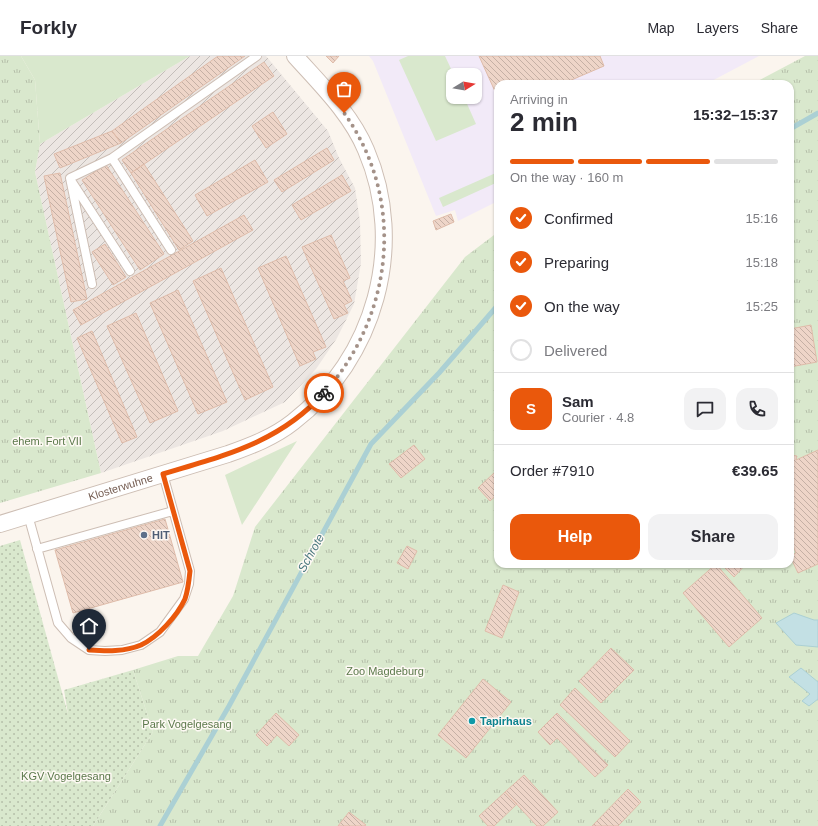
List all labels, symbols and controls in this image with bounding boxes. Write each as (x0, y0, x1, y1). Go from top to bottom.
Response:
text: Forkly (20, 17, 77, 38)
text: Map (647, 20, 675, 36)
text: Layers (697, 20, 739, 36)
text: Share (761, 20, 798, 36)
north arrow (446, 68, 482, 104)
map controls (446, 68, 482, 104)
pin (327, 72, 361, 113)
icon: bag (333, 78, 355, 100)
text: Arriving in (510, 92, 568, 107)
text: 15:32–15:37 (693, 106, 778, 123)
text: 2 min (510, 107, 578, 137)
text: On the way · 160 m (510, 170, 623, 185)
icon: check (510, 207, 532, 229)
text: Confirmed (544, 210, 613, 227)
text: 15:16 (745, 211, 778, 226)
icon: check (510, 251, 532, 273)
text: Preparing (544, 254, 609, 271)
text: 15:18 (745, 255, 778, 270)
icon: check (510, 295, 532, 317)
text: On the way (544, 298, 620, 315)
text: 15:25 (745, 299, 778, 314)
text: Delivered (544, 342, 607, 359)
courier (304, 373, 344, 413)
icon: bike (313, 382, 335, 404)
button: chat (684, 388, 726, 430)
button: phone (736, 388, 778, 430)
text: Sam (562, 393, 594, 410)
text: S (526, 400, 536, 417)
text: Courier · 4.8 (562, 410, 634, 425)
park label: ehem. Fort VII (12, 435, 82, 447)
text: Order #7910 (510, 462, 594, 479)
text: €39.65 (732, 462, 778, 479)
street label: Klosterwuhne (87, 471, 154, 503)
button: Help (510, 514, 640, 560)
button: Share (648, 514, 778, 560)
place label: HIT (152, 529, 170, 541)
marker: HIT (139, 530, 149, 540)
water label: Schrote (295, 531, 327, 574)
pin (72, 609, 106, 650)
icon: home (78, 615, 100, 637)
park label: Zoo Magdeburg (346, 665, 424, 677)
place label: Tapirhaus (480, 715, 532, 727)
marker: Tapirhaus (467, 716, 477, 726)
park label: Park Vogelgesang (142, 718, 232, 730)
park label: KGV Vogelgesang (21, 770, 111, 782)

